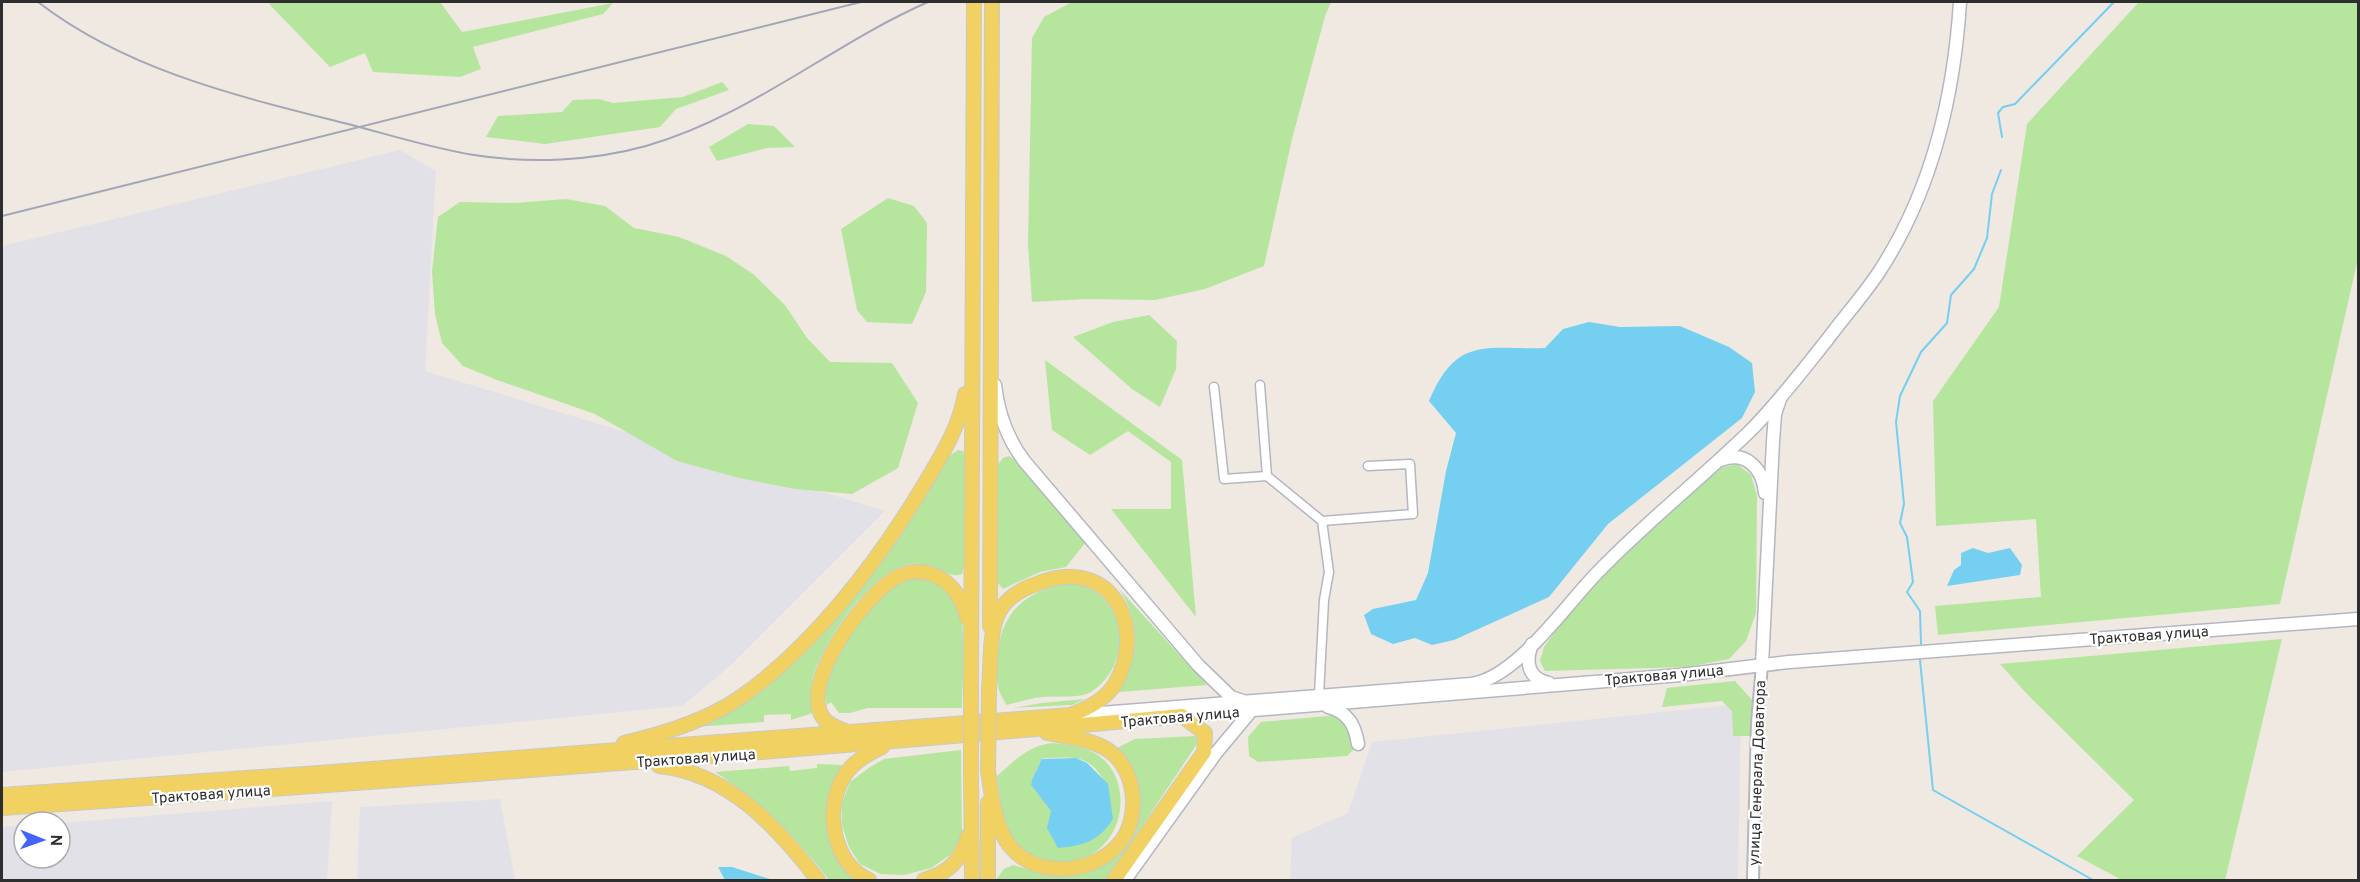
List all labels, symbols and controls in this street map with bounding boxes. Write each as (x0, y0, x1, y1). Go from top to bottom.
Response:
street label: Трактовая улица (2089, 623, 2209, 650)
street label: Трактовая улица (1604, 662, 1724, 691)
street label: улица Генерала Доватора (1746, 680, 1771, 866)
street label: Трактовая улица (1120, 704, 1240, 733)
street label: Трактовая улица (636, 746, 756, 773)
street label: Трактовая улица (151, 782, 271, 809)
north arrow (12, 810, 72, 870)
text: N (45, 834, 65, 846)

